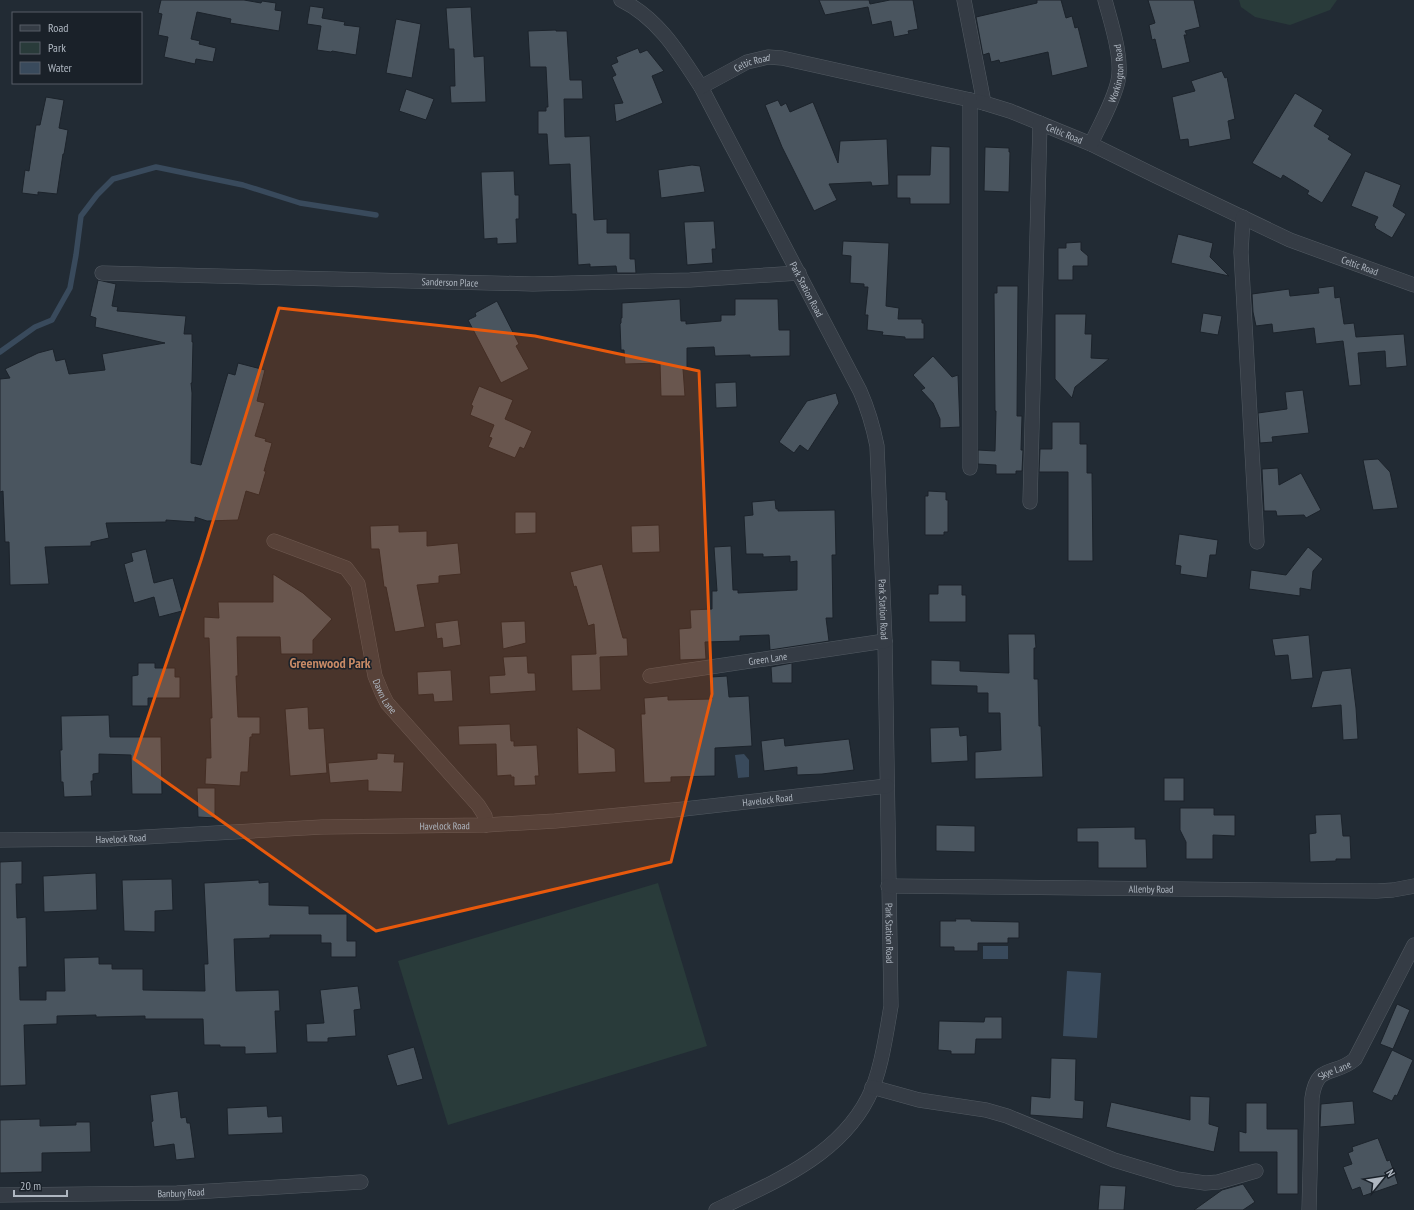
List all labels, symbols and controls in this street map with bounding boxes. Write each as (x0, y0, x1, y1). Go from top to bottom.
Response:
legend (12, 12, 142, 84)
text: Road (48, 20, 68, 35)
text: Park (48, 40, 66, 55)
street label: Workington Road (1105, 43, 1126, 104)
street label: Celtic Road (731, 50, 771, 75)
text: Water (48, 60, 73, 75)
street label: Celtic Road (1044, 120, 1085, 146)
street label: Celtic Road (1340, 253, 1380, 278)
street label: Park Station Road (787, 259, 827, 319)
street label: Sanderson Place (421, 275, 478, 289)
street label: Park Station Road (876, 579, 891, 640)
street label: Green Lane (747, 649, 788, 668)
district label: Greenwood Park (289, 654, 371, 672)
street label: Dawn Lane (370, 677, 400, 716)
street label: Havelock Road (742, 790, 793, 809)
street label: Havelock Road (419, 819, 470, 832)
street label: Havelock Road (96, 830, 147, 846)
street label: Allenby Road (1128, 882, 1174, 895)
street label: Park Station Road (883, 903, 897, 964)
street label: Skye Lane (1315, 1057, 1353, 1082)
north arrow (1362, 1158, 1402, 1198)
text: N (1383, 1167, 1398, 1179)
scale bar (14, 1172, 67, 1198)
text: 20 m (20, 1178, 41, 1193)
street label: Banbury Road (157, 1185, 205, 1200)

